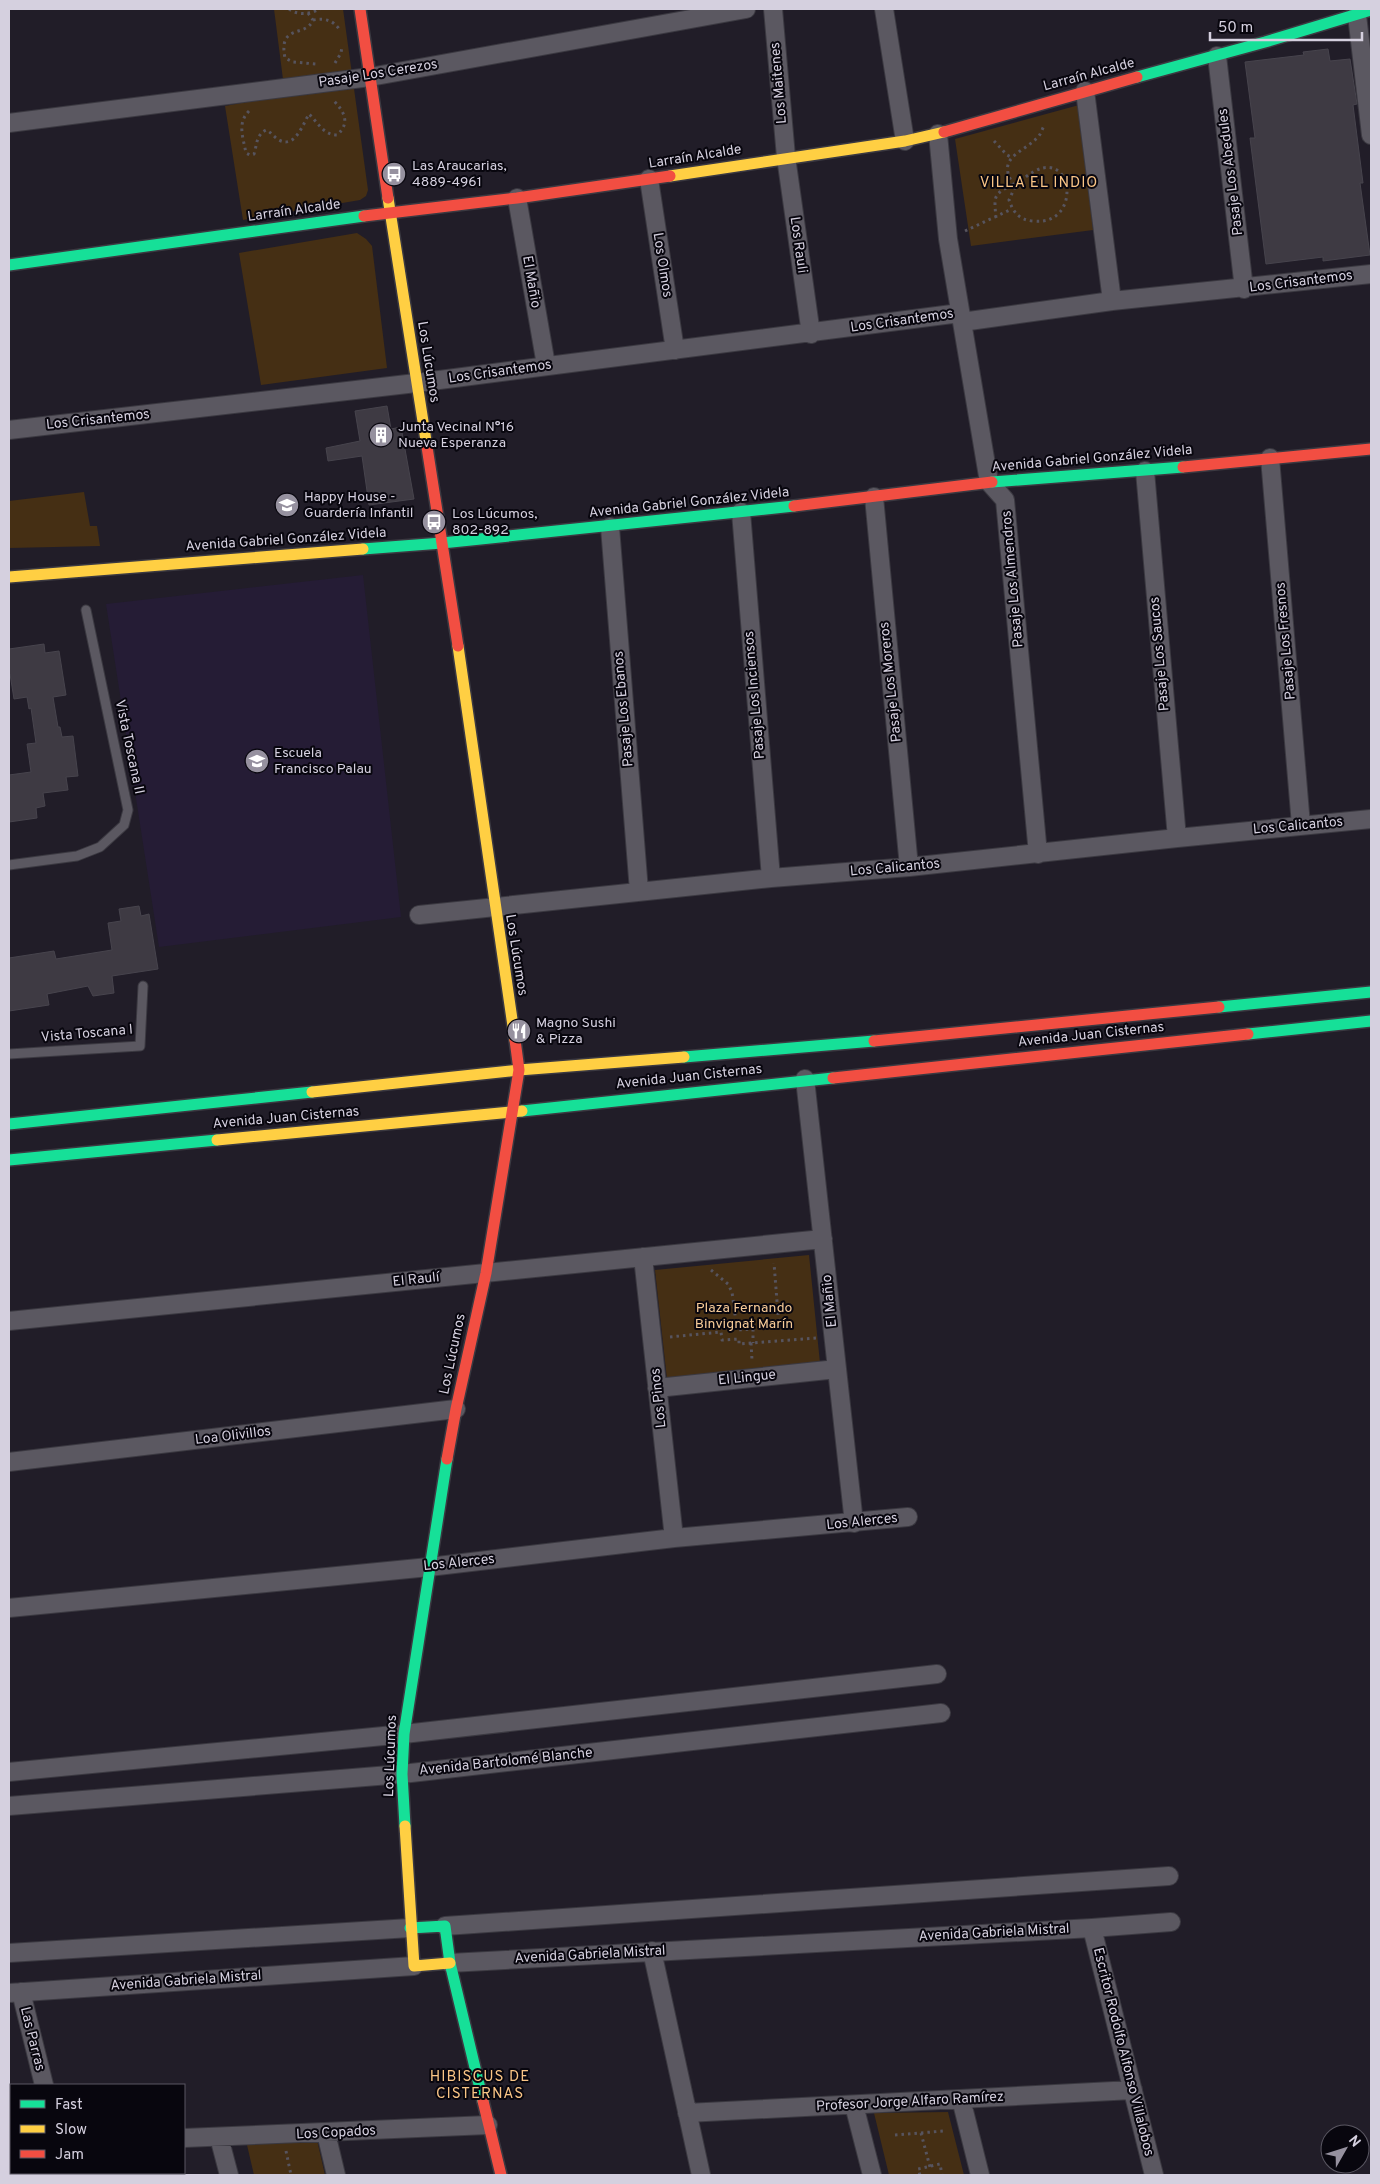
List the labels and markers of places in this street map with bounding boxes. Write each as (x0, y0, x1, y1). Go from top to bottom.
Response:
place label: Las Araucarias, 4889-4961 (412, 158, 507, 191)
bus stop icon: Las Araucarias, 4889-4961 (381, 161, 407, 187)
place label: Junta Vecinal N°16 Nueva Esperanza (398, 419, 514, 452)
building icon: Junta Vecinal N°16 Nueva Esperanza (368, 422, 394, 448)
place label: Happy House - Guardería Infantil (304, 489, 413, 522)
school or university icon: Happy House - Guardería Infantil (274, 492, 300, 518)
place label: Los Lúcumos, 802-892 (452, 506, 537, 539)
bus stop icon: Los Lúcumos, 802-892 (421, 509, 447, 535)
place label: Escuela Francisco Palau (274, 745, 372, 778)
school or university icon: Escuela Francisco Palau (244, 748, 270, 774)
place label: Magno Sushi & Pizza (536, 1015, 616, 1048)
restaurant icon: Magno Sushi & Pizza (506, 1018, 532, 1044)

